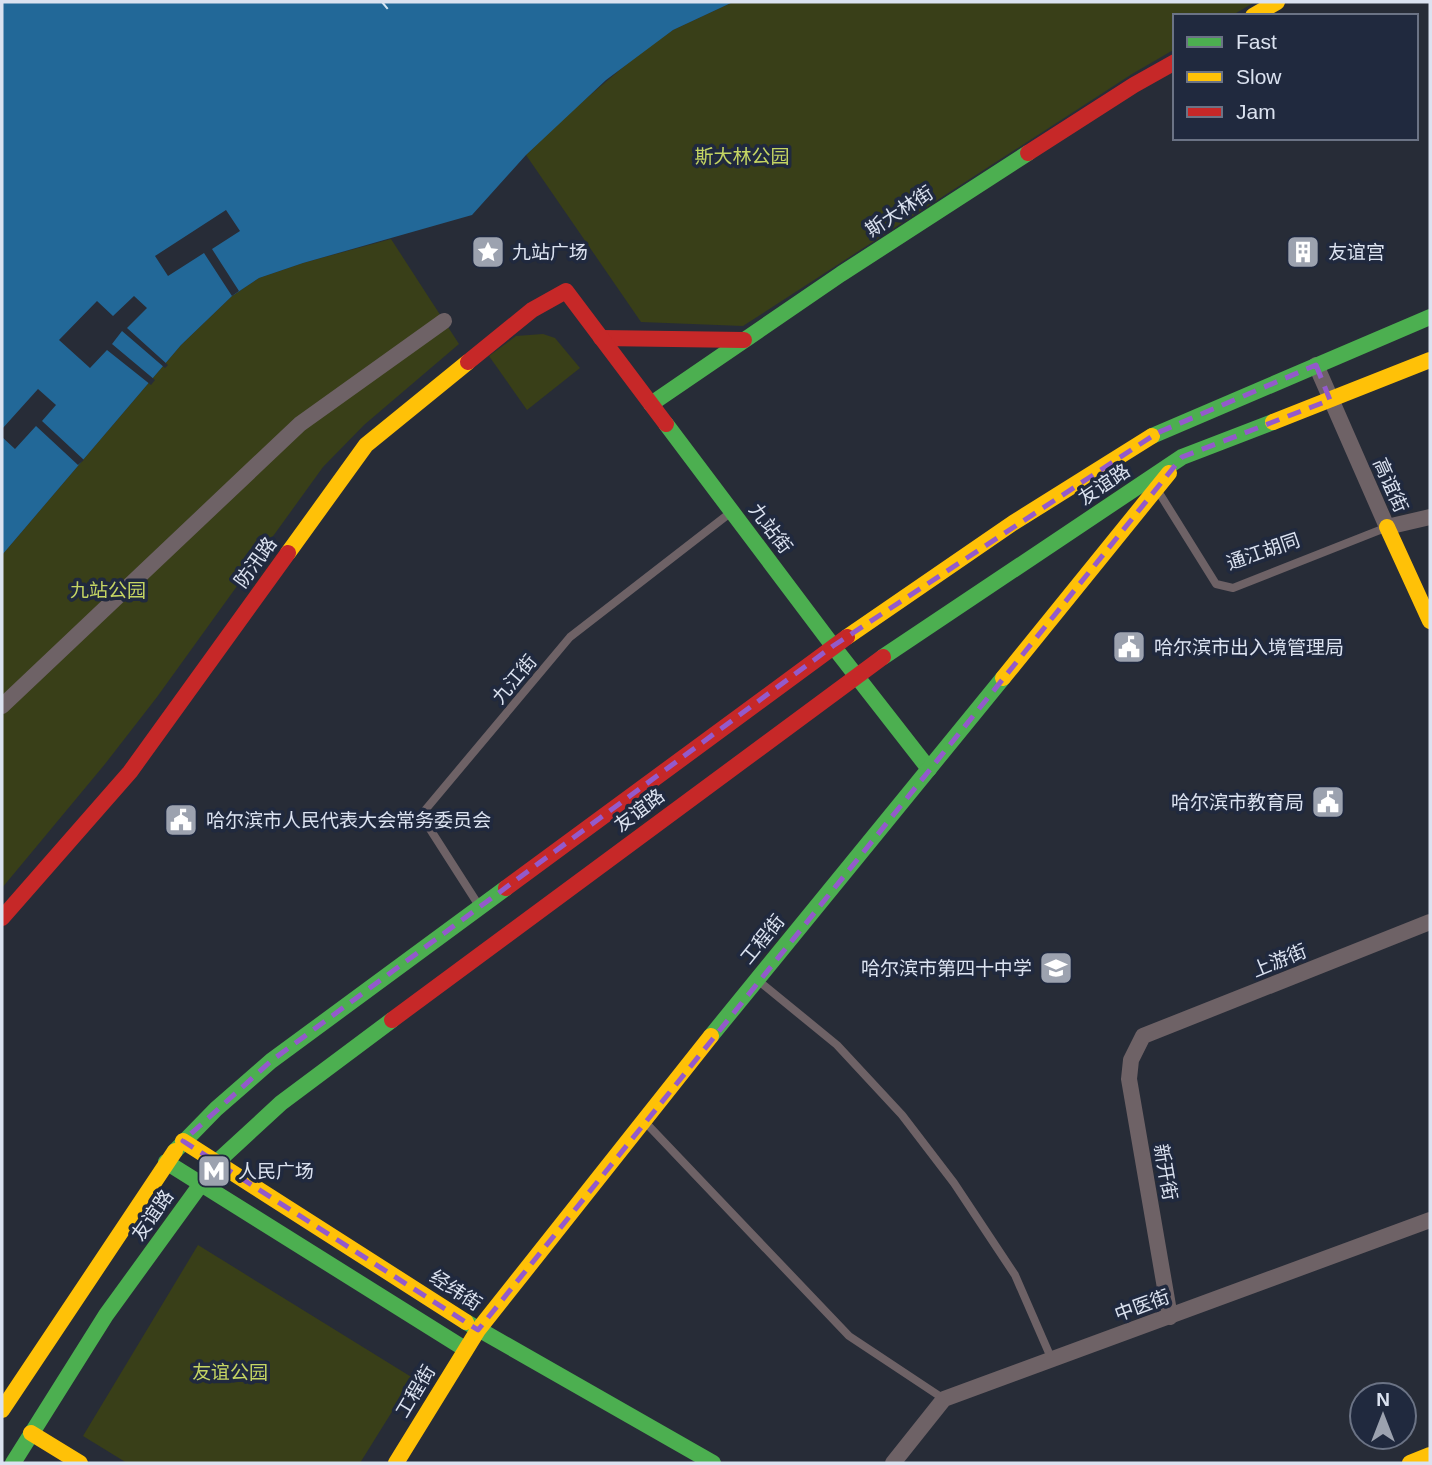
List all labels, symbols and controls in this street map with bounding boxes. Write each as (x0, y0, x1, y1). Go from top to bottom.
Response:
legend (1173, 14, 1418, 140)
text: Fast (1236, 30, 1277, 53)
text: Slow (1236, 65, 1282, 88)
text: Jam (1236, 100, 1276, 123)
park label: 斯大林公园 (694, 146, 790, 167)
street label: 斯大林街 (862, 182, 937, 241)
place icon: 九站广场 (469, 233, 507, 271)
building icon: 友谊宫 (1284, 233, 1322, 271)
place label: 九站广场 (512, 242, 588, 263)
place label: 友谊宫 (1328, 242, 1385, 263)
street label: 高谊街 (1369, 455, 1412, 516)
street label: 友谊路 (1075, 460, 1134, 509)
street label: 九站街 (745, 499, 796, 557)
street label: 通江胡同 (1224, 529, 1303, 574)
street label: 防汛路 (230, 533, 281, 592)
park label: 九站公园 (70, 580, 146, 601)
public building icon: 哈尔滨市出入境管理局 (1110, 628, 1148, 666)
place label: 哈尔滨市出入境管理局 (1154, 637, 1344, 658)
street label: 九江街 (488, 651, 541, 708)
public building icon: 哈尔滨市教育局 (1309, 783, 1347, 821)
street label: 友谊路 (610, 785, 668, 836)
place label: 哈尔滨市教育局 (1171, 792, 1304, 813)
public building icon: 哈尔滨市人民代表大会常务委员会 (162, 801, 200, 839)
place label: 哈尔滨市人民代表大会常务委员会 (206, 810, 491, 831)
street label: 工程街 (736, 911, 788, 968)
street label: 上游街 (1249, 940, 1310, 981)
school or university icon: 哈尔滨市第四十中学 (1037, 949, 1075, 987)
place label: 哈尔滨市第四十中学 (861, 958, 1032, 979)
street label: 新开街 (1150, 1142, 1181, 1202)
metro station icon: 人民广场 (195, 1152, 233, 1190)
place label: 人民广场 (238, 1161, 314, 1182)
street label: 友谊路 (127, 1186, 177, 1245)
street label: 经纬街 (426, 1266, 485, 1315)
street label: 中医街 (1112, 1286, 1173, 1325)
street label: 工程街 (392, 1361, 439, 1421)
park label: 友谊公园 (192, 1362, 268, 1383)
north arrow (1348, 1381, 1418, 1451)
text: N (1376, 1389, 1390, 1410)

